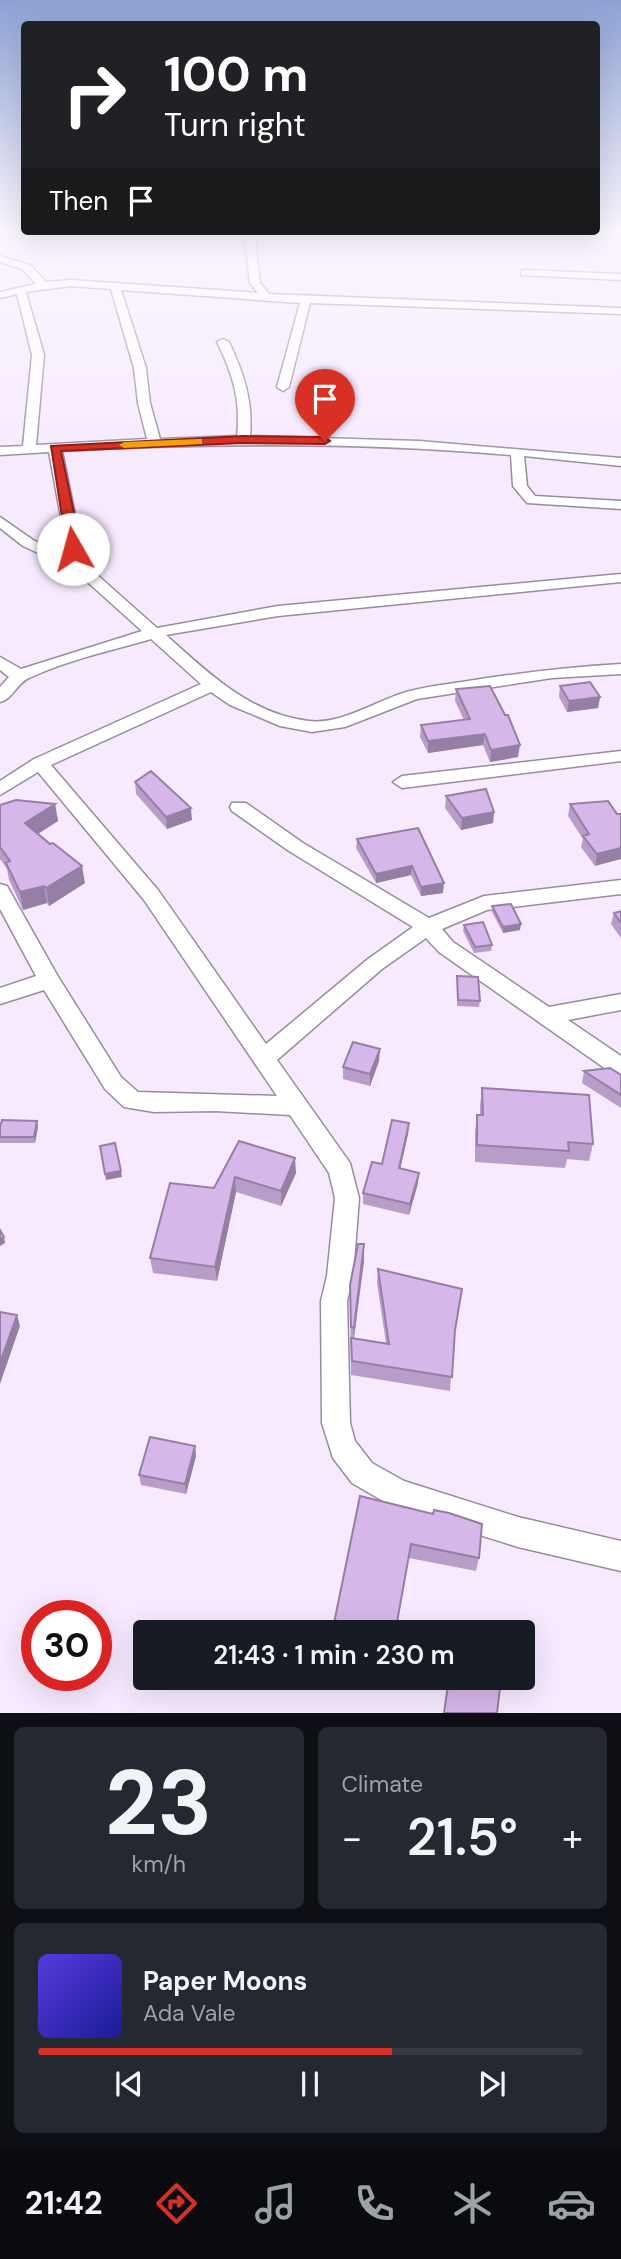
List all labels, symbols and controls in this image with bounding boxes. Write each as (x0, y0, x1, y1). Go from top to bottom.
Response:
text: 100 m (164, 42, 308, 106)
icon: right (49, 49, 140, 140)
text: Turn right (164, 104, 306, 146)
icon: arrive (122, 182, 160, 220)
text: Then (49, 184, 108, 218)
pin (295, 369, 355, 441)
icon: arrive (306, 380, 344, 418)
position arrow (36, 512, 110, 586)
speed limit sign: 30 (21, 1600, 112, 1691)
text: 21:43 · 1 min · 230 m (213, 1638, 455, 1672)
text: 23 (105, 1744, 212, 1862)
text: Climate (342, 1769, 423, 1799)
text: 21.5° (407, 1803, 518, 1871)
text: − (342, 1813, 362, 1863)
text: + (562, 1813, 583, 1863)
text: km/h (132, 1849, 186, 1879)
text: Paper Moons (143, 1964, 307, 1998)
text: Ada Vale (143, 1998, 236, 2028)
icon: previous (110, 2065, 148, 2103)
icon: pause (291, 2065, 329, 2103)
icon: next (473, 2065, 511, 2103)
icon: directions (152, 2179, 201, 2228)
icon: music (251, 2179, 300, 2228)
icon: phone (350, 2179, 399, 2228)
icon: climate (448, 2179, 497, 2228)
icon: car (547, 2179, 596, 2228)
text: 21:42 (25, 2182, 102, 2224)

